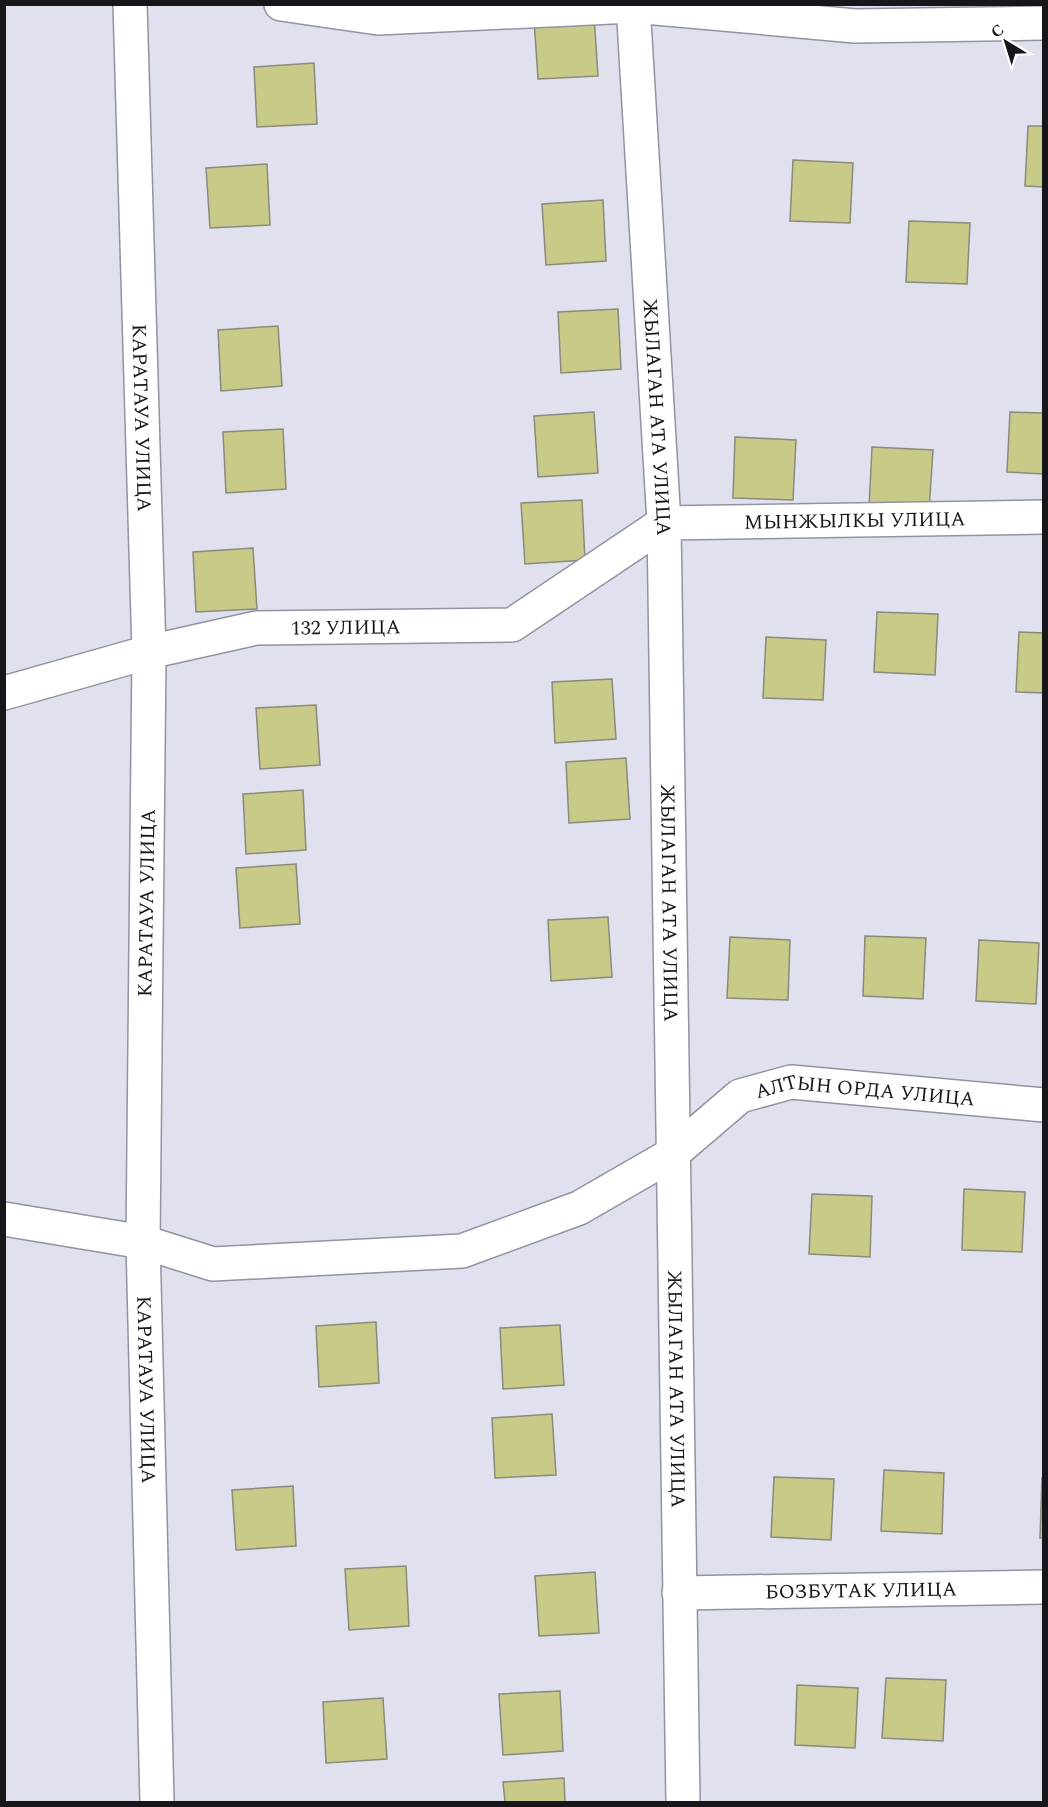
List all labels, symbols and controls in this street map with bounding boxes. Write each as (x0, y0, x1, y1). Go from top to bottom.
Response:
north arrow (976, 12, 1036, 72)
text: С (986, 18, 1009, 44)
street label: ЖЫЛАГАН АТА УЛИЦА (635, 298, 678, 536)
street label: КАРАТАУА УЛИЦА (123, 323, 159, 512)
street label: МЫНЖЫЛКЫ УЛИЦА (744, 504, 966, 538)
street label: 132 УЛИЦА (290, 612, 401, 644)
street label: ЖЫЛАГАН АТА УЛИЦА (652, 784, 685, 1022)
street label: КАРАТАУА УЛИЦА (130, 809, 164, 997)
street label: АЛТЫН ОРДА УЛИЦА (752, 1067, 976, 1115)
street label: ЖЫЛАГАН АТА УЛИЦА (659, 1270, 693, 1508)
street label: КАРАТАУА УЛИЦА (128, 1295, 163, 1484)
street label: БОЗБУТАК УЛИЦА (765, 1574, 957, 1608)

